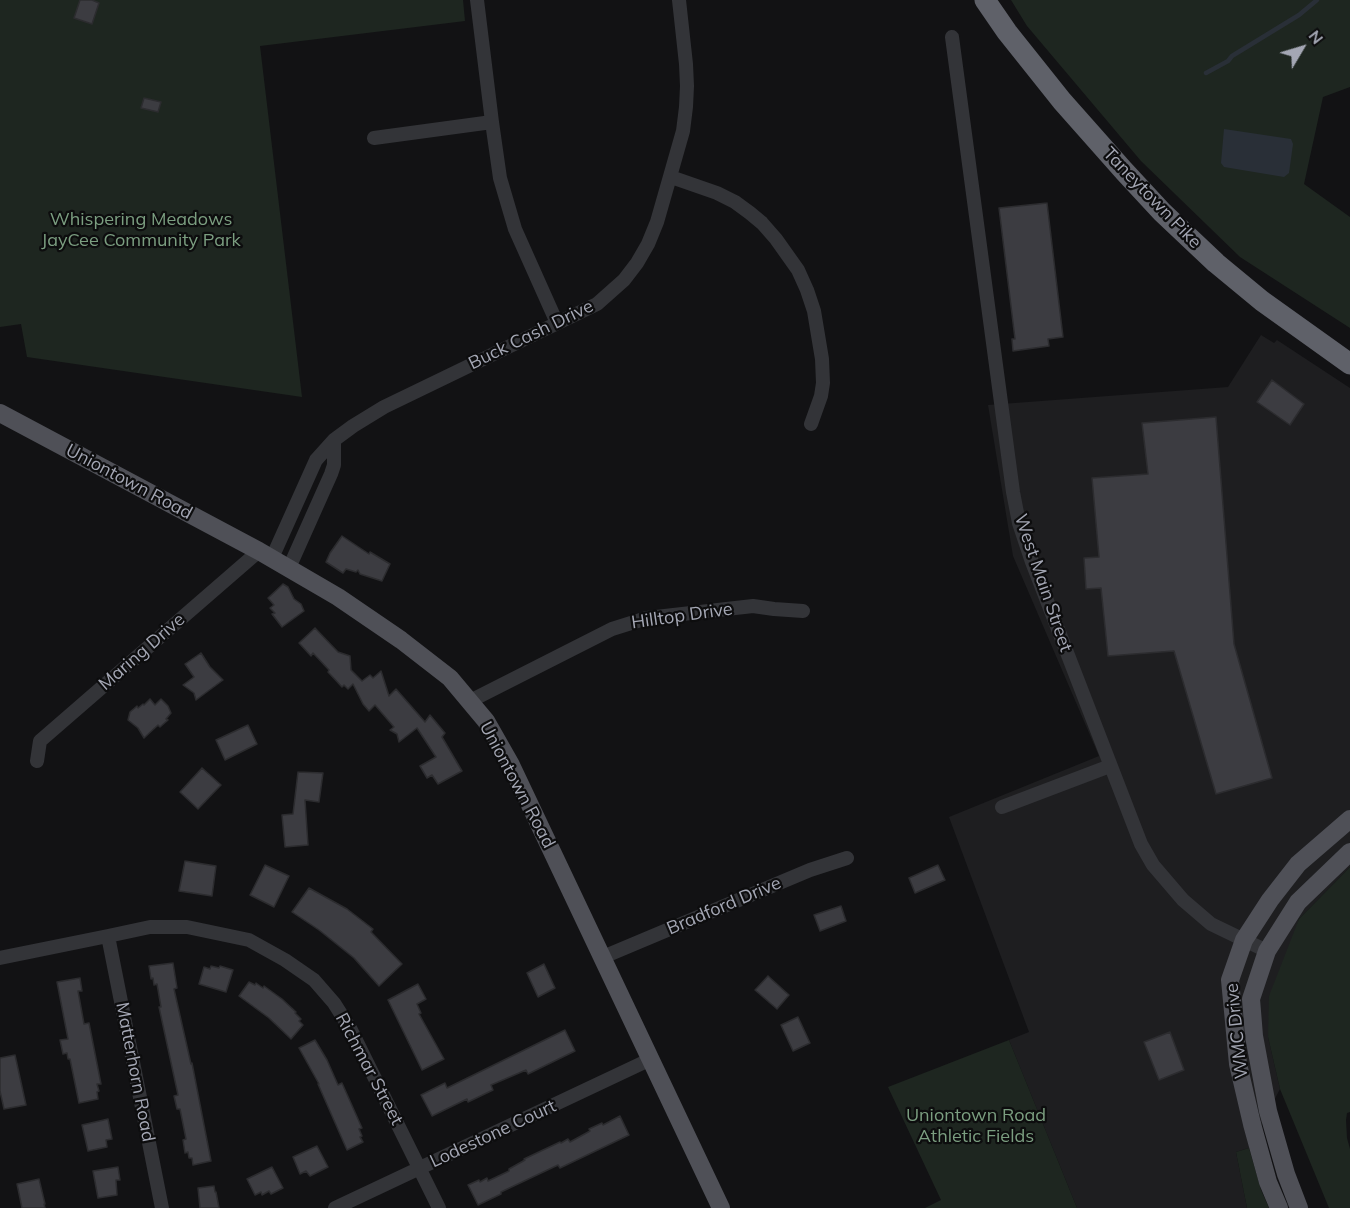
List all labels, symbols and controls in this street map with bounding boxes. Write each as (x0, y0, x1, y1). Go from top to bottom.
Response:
north arrow (1272, 18, 1332, 78)
text: N (1305, 26, 1328, 48)
street label: Taneytown Pike (1098, 143, 1206, 253)
park label: Whispering Meadows JayCee Community Park (41, 209, 241, 252)
street label: Buck Cash Drive (465, 295, 597, 375)
street label: Uniontown Road (62, 440, 196, 524)
street label: West Main Street (1009, 511, 1077, 655)
street label: Hilltop Drive (630, 598, 734, 634)
street label: Maring Drive (95, 609, 189, 695)
street label: Uniontown Road (475, 718, 559, 852)
street label: Bradford Drive (664, 872, 784, 940)
street label: WMC Drive (1221, 982, 1253, 1080)
street label: Matterhorn Road (111, 1000, 159, 1144)
street label: Richmar Street (330, 1009, 408, 1129)
street label: Lodestone Court (427, 1095, 559, 1173)
park label: Uniontown Road Athletic Fields (906, 1105, 1046, 1148)

